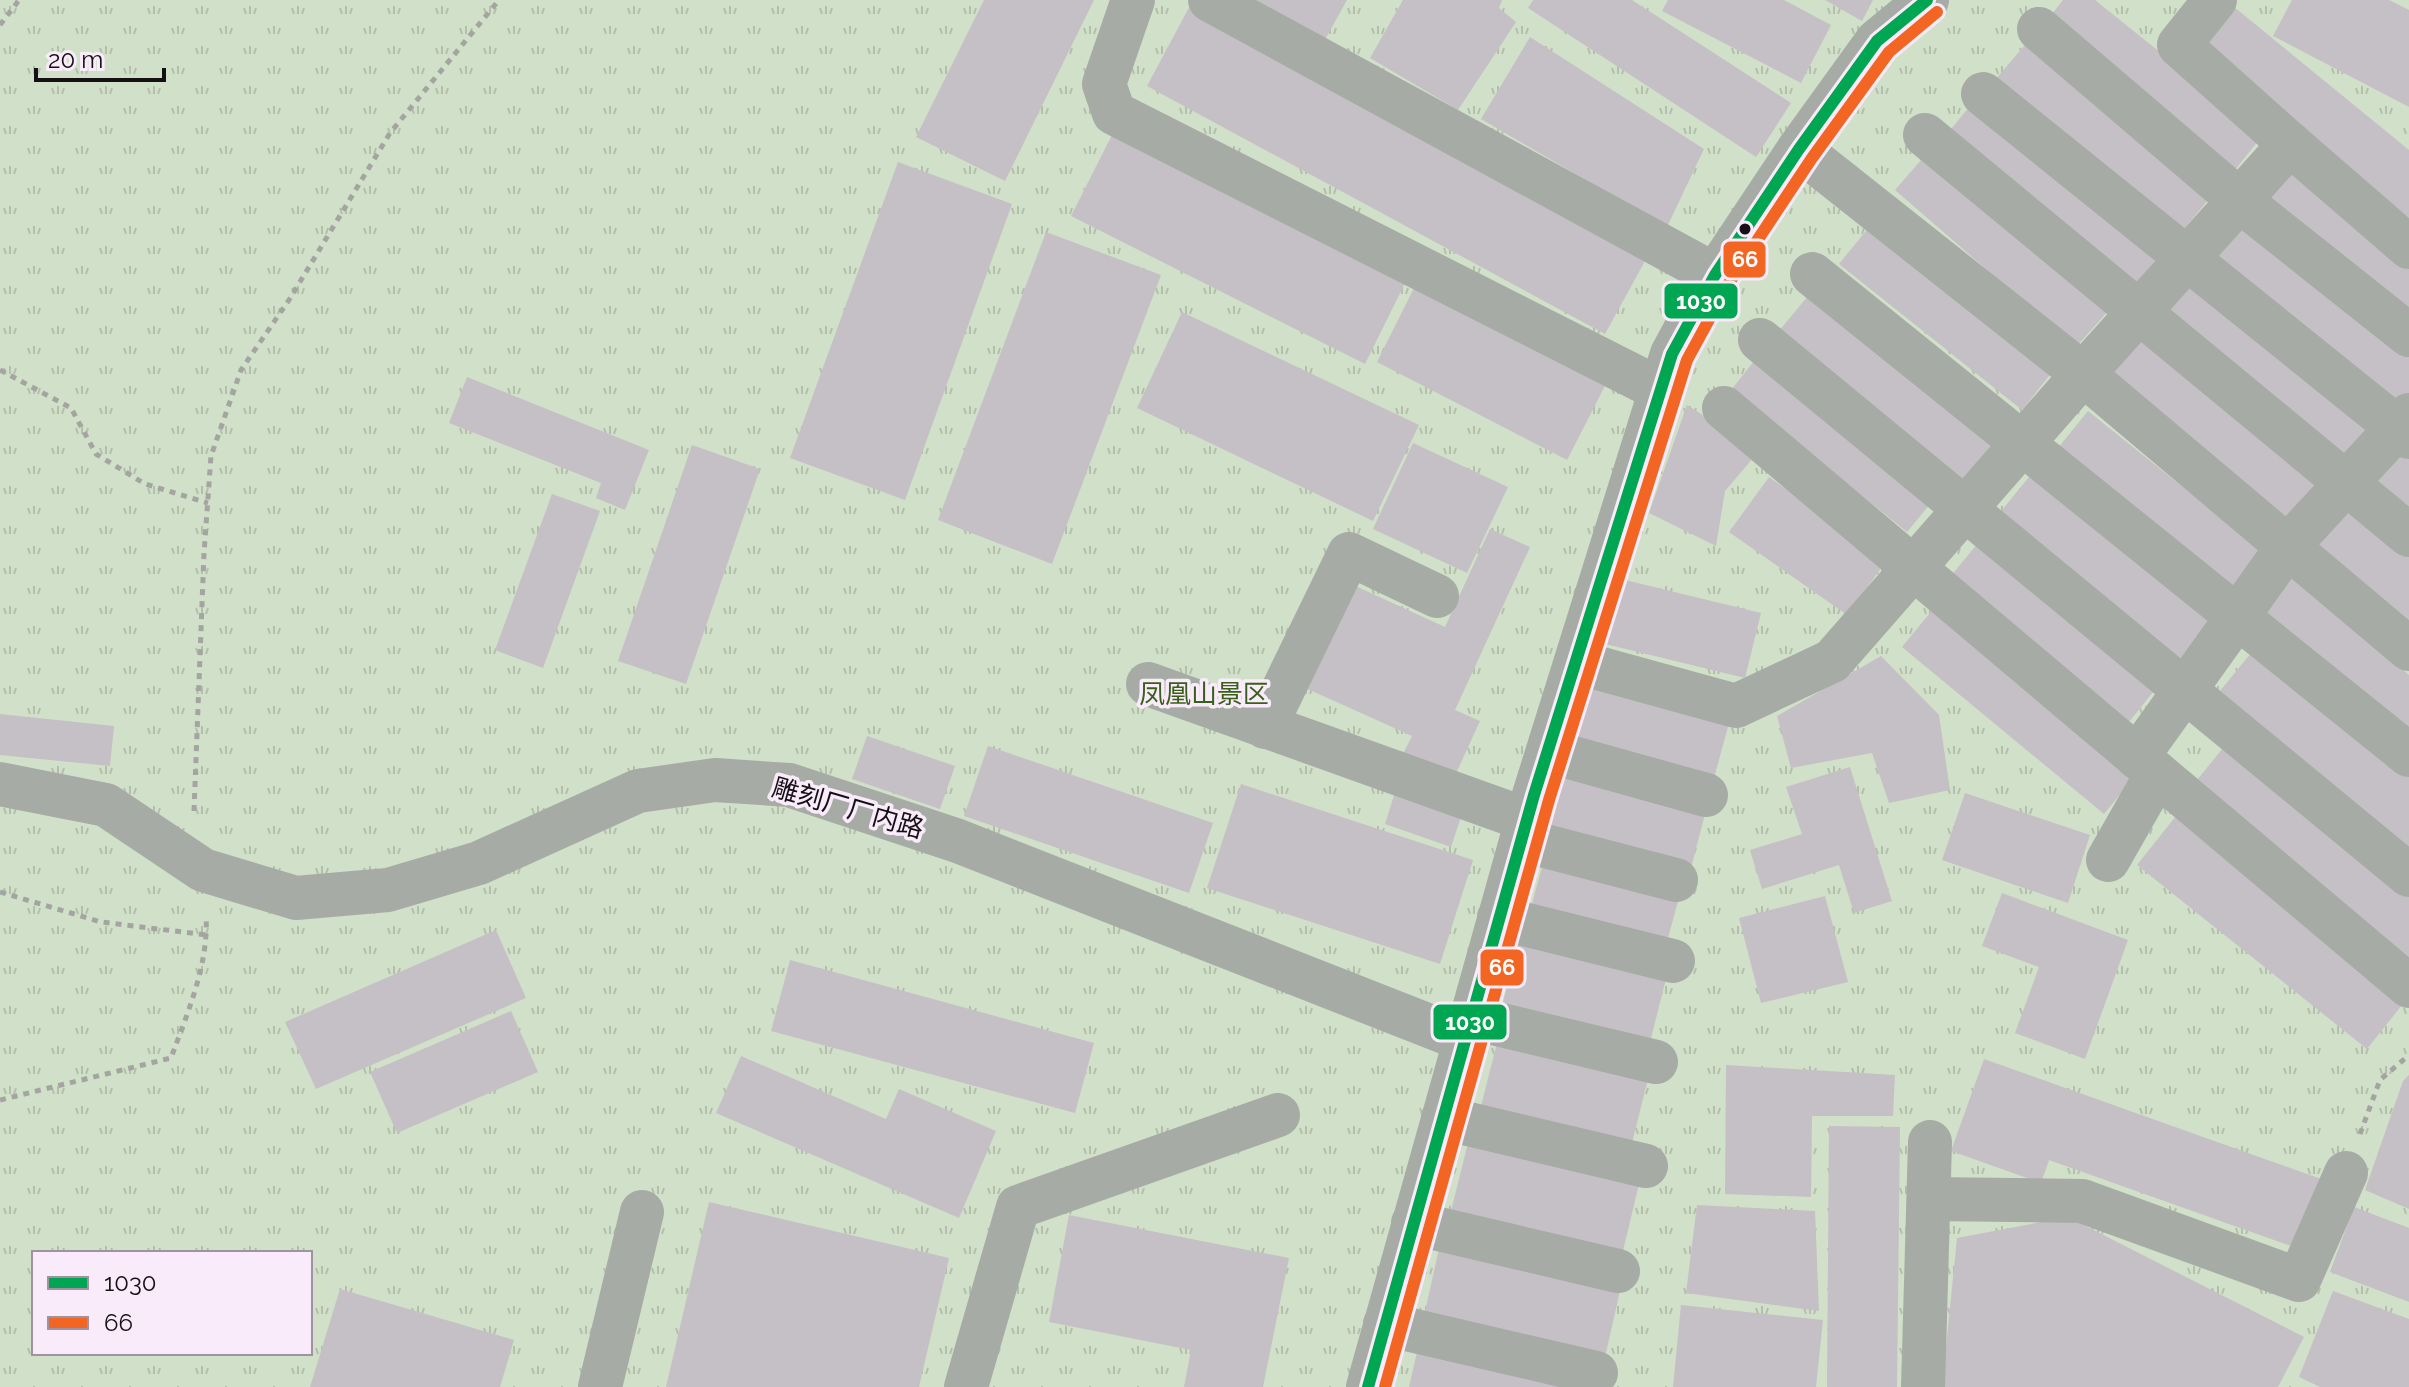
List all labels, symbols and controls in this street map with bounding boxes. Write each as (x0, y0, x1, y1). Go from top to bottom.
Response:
scale bar (36, 32, 164, 82)
text: 20 m (48, 45, 103, 74)
unlabelled marker (1737, 221, 1753, 237)
line badge: 66 (1722, 240, 1767, 279)
text: 66 (1732, 246, 1758, 272)
line badge: 1030 (1663, 282, 1739, 320)
text: 1030 (1676, 288, 1726, 314)
park label: 凤凰山景区 (1139, 679, 1269, 709)
street label: 雕刻厂厂内路 (769, 772, 927, 844)
line badge: 66 (1479, 948, 1525, 987)
text: 66 (1489, 954, 1515, 980)
line badge: 1030 (1432, 1003, 1508, 1041)
text: 1030 (1445, 1009, 1495, 1035)
legend (32, 1251, 312, 1355)
text: 1030 (104, 1268, 156, 1297)
text: 66 (104, 1308, 133, 1337)

